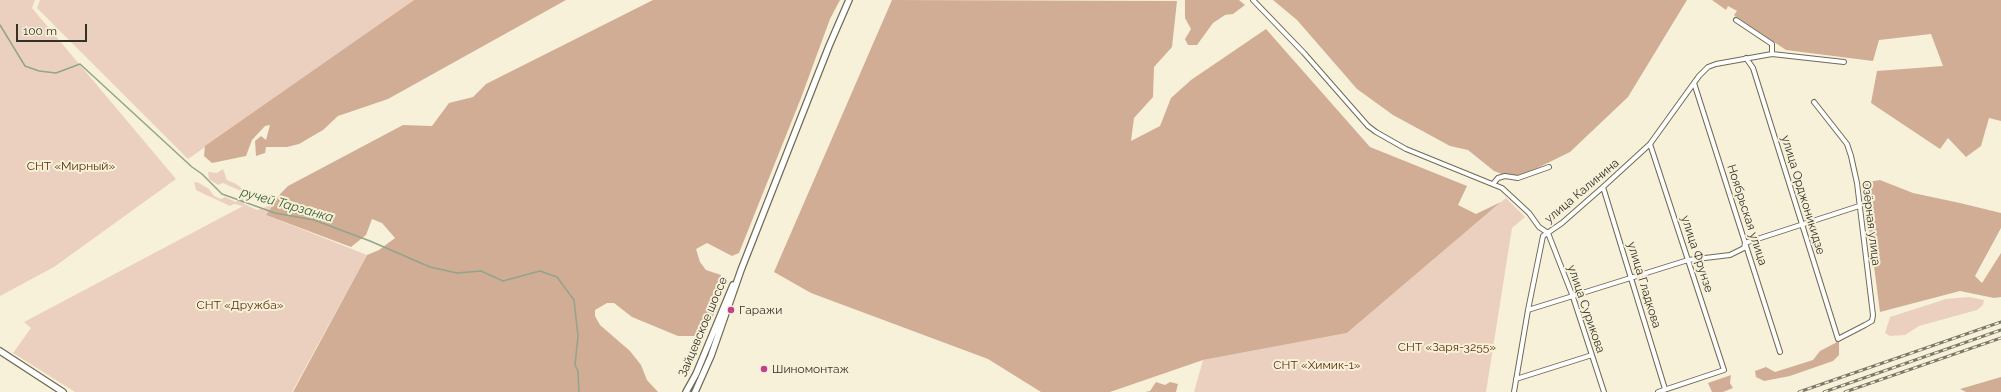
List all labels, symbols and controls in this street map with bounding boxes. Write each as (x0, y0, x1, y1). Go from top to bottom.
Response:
scale bar (18, 16, 89, 42)
text: 100 m (23, 24, 57, 38)
street label: улица Орджоникидзе (1778, 134, 1828, 256)
street label: улица Калинина (1542, 156, 1622, 226)
park label: СНТ «Мирный» (27, 159, 115, 173)
street label: Ноябрьская улица (1724, 163, 1770, 267)
street label: Озёрная улица (1859, 180, 1883, 266)
water label: ручей Тарзанка (239, 184, 335, 226)
street label: улица Фрунзе (1678, 214, 1716, 294)
street label: улица Гладкова (1624, 240, 1664, 330)
street label: улица Сурикова (1564, 263, 1608, 355)
street label: Зайцевское шоссе (675, 275, 731, 379)
park label: СНТ «Дружба» (196, 298, 284, 312)
place label: Гаражи (739, 303, 782, 317)
marker: Гаражи (726, 305, 736, 315)
park label: СНТ «Заря-3255» (1398, 340, 1496, 354)
park label: СНТ «Химик-1» (1273, 358, 1361, 372)
place label: Шиномонтаж (772, 362, 849, 376)
marker: Шиномонтаж (759, 364, 769, 374)

